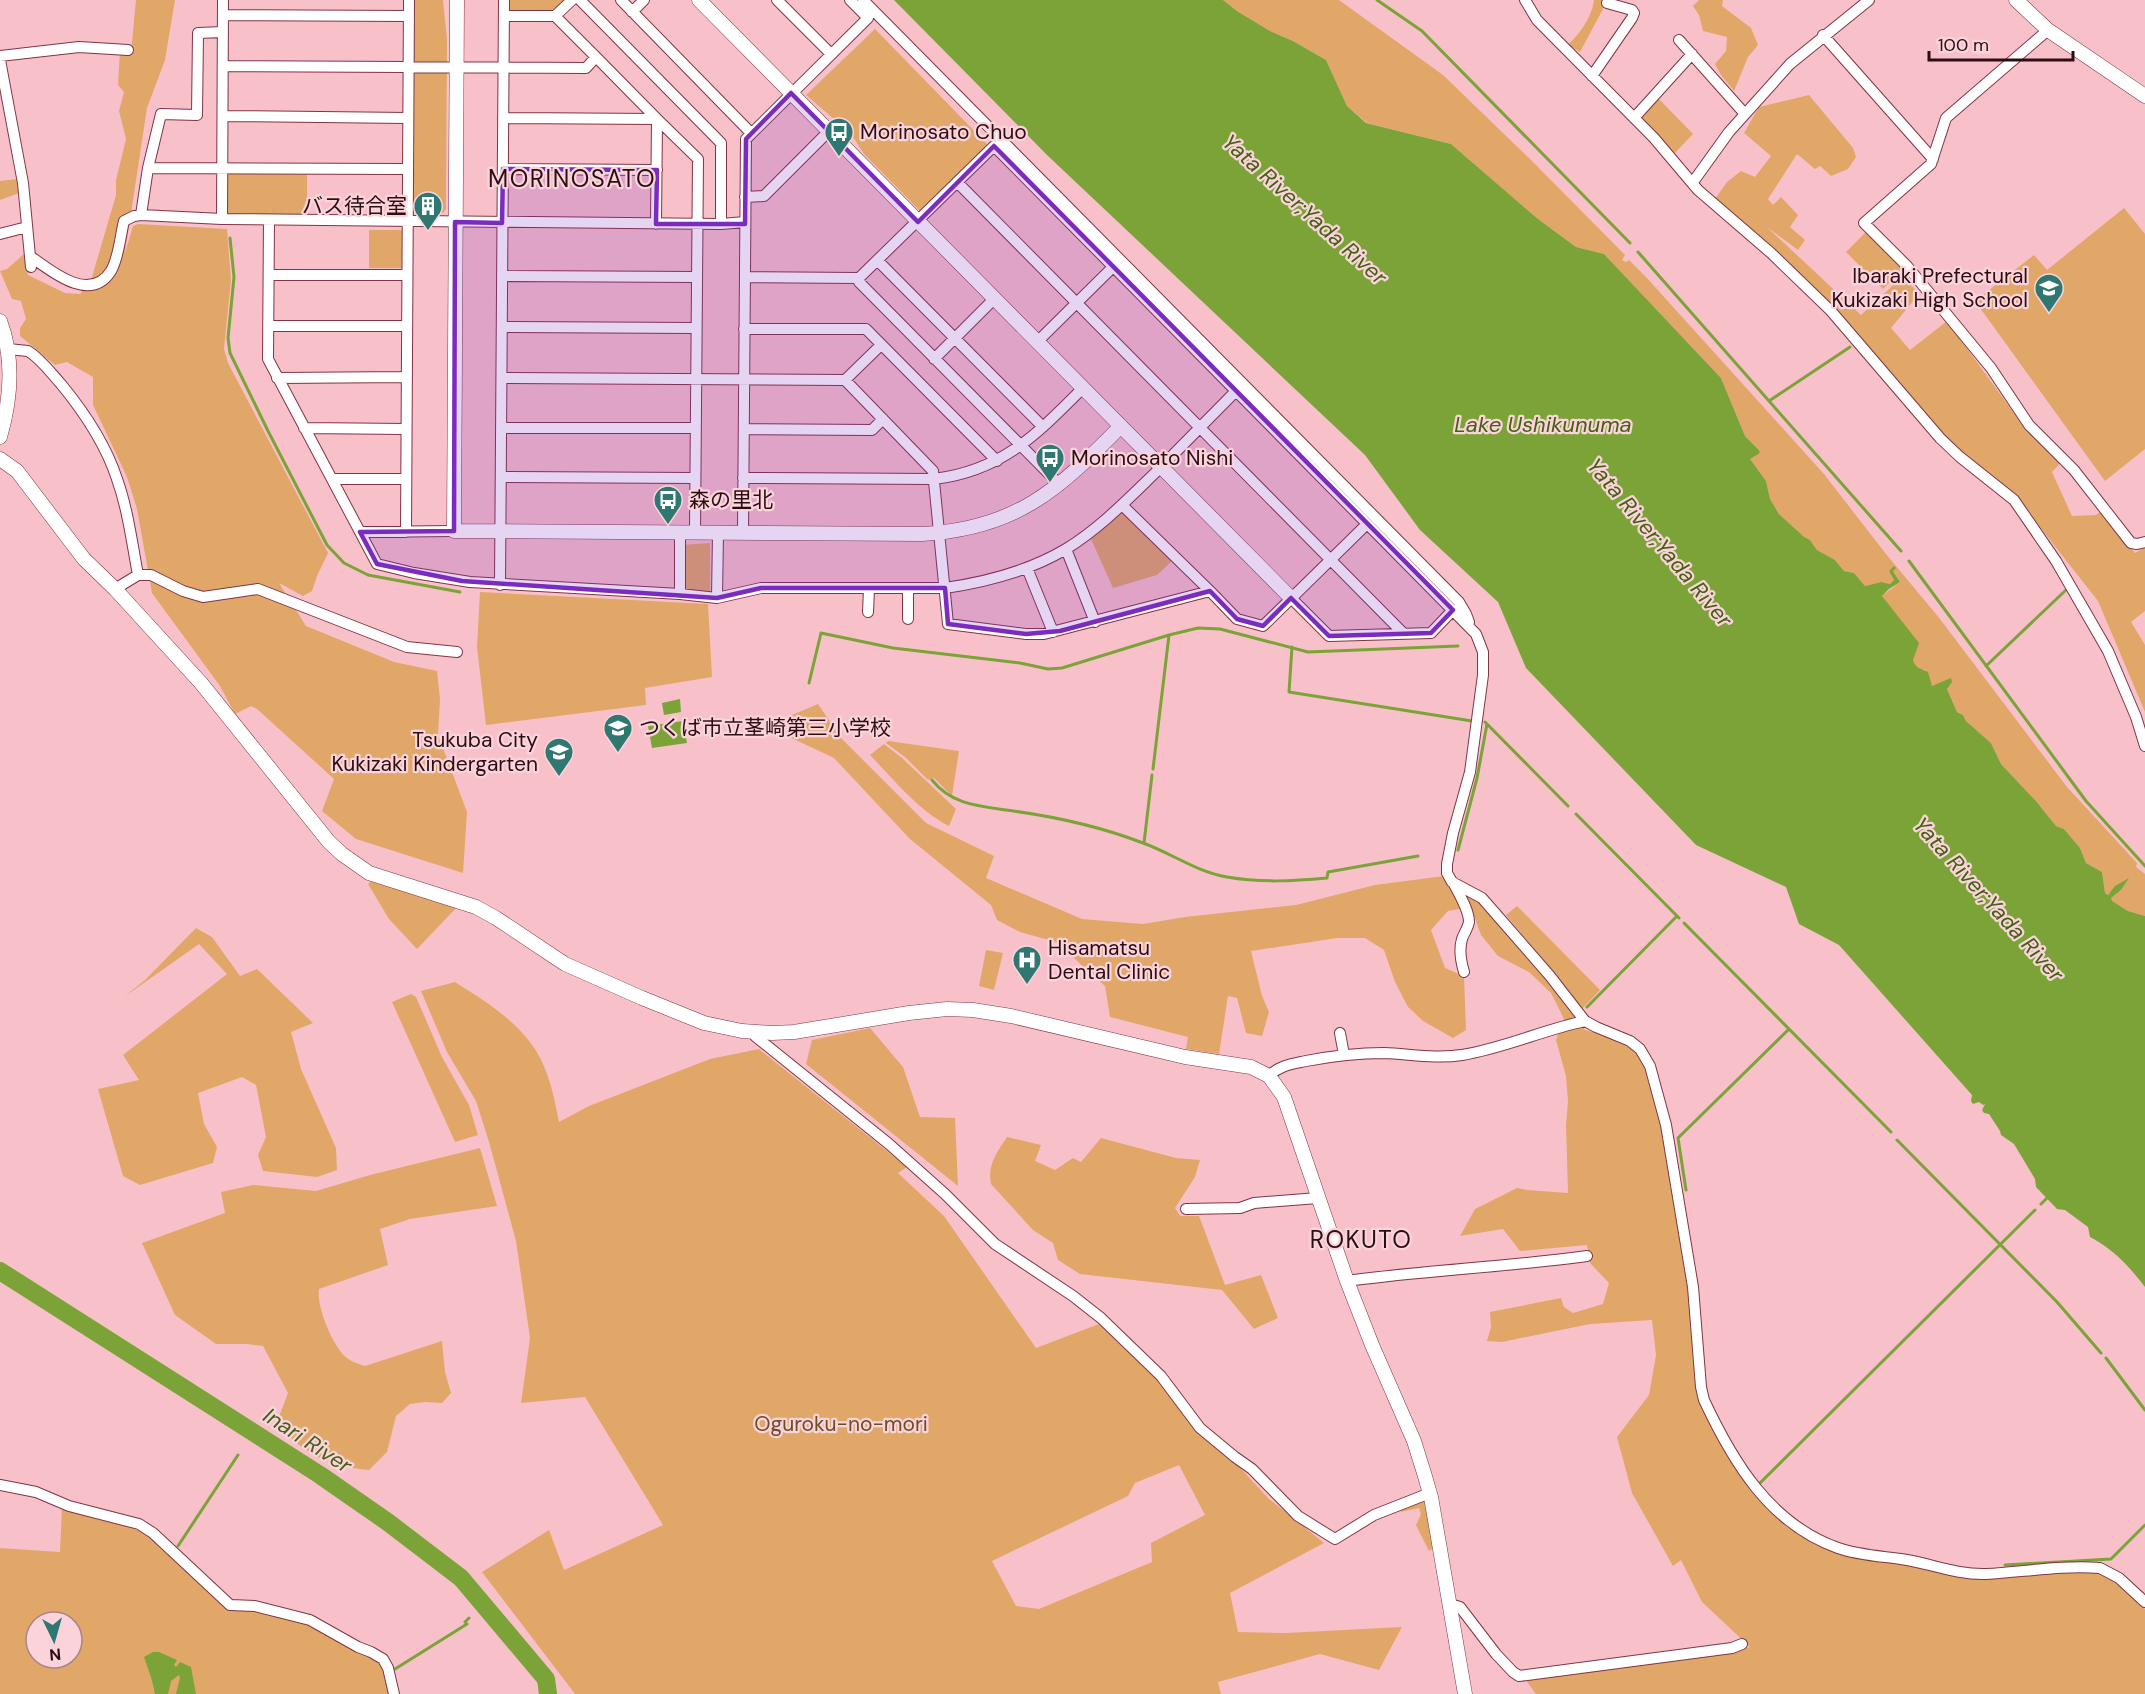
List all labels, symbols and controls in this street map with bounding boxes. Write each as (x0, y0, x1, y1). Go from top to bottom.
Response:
scale bar (1929, 24, 2073, 62)
text: 100 m (1938, 33, 1989, 57)
bus stop icon: Morinosato Chuo (823, 116, 855, 158)
place label: Morinosato Chuo (860, 118, 1027, 146)
water label: Yata River;Yada River (1216, 128, 1394, 292)
district label: MORINOSATO (488, 163, 656, 194)
building icon: バス待合室 (412, 190, 444, 232)
place label: バス待合室 (302, 192, 407, 220)
place label: Ibaraki Prefectural Kukizaki High School (1832, 262, 2028, 314)
school or university icon: Ibaraki Prefectural Kukizaki High School (2033, 272, 2065, 314)
water label: Lake Ushikunuma (1454, 410, 1632, 439)
bus stop icon: Morinosato Nishi (1034, 442, 1066, 484)
place label: Morinosato Nishi (1071, 444, 1233, 472)
water label: Yata River;Yada River (1580, 452, 1739, 634)
bus stop icon: 森の里北 (652, 484, 684, 526)
place label: 森の里北 (689, 486, 773, 514)
school or university icon: つくば市立茎崎第三小学校 (602, 712, 634, 754)
place label: つくば市立茎崎第三小学校 (639, 714, 891, 742)
place label: Tsukuba City Kukizaki Kindergarten (331, 726, 538, 778)
school or university icon: Tsukuba City Kukizaki Kindergarten (543, 736, 575, 778)
water label: Yata River;Yada River (1907, 811, 2071, 988)
place label: Hisamatsu Dental Clinic (1048, 934, 1170, 986)
hospital icon: Hisamatsu Dental Clinic (1011, 944, 1043, 986)
district label: ROKUTO (1310, 1224, 1412, 1255)
water label: Inari River (258, 1401, 358, 1480)
park label: Oguroku-no-mori (754, 1410, 928, 1438)
north arrow (24, 1610, 84, 1670)
text: N (49, 1643, 62, 1665)

